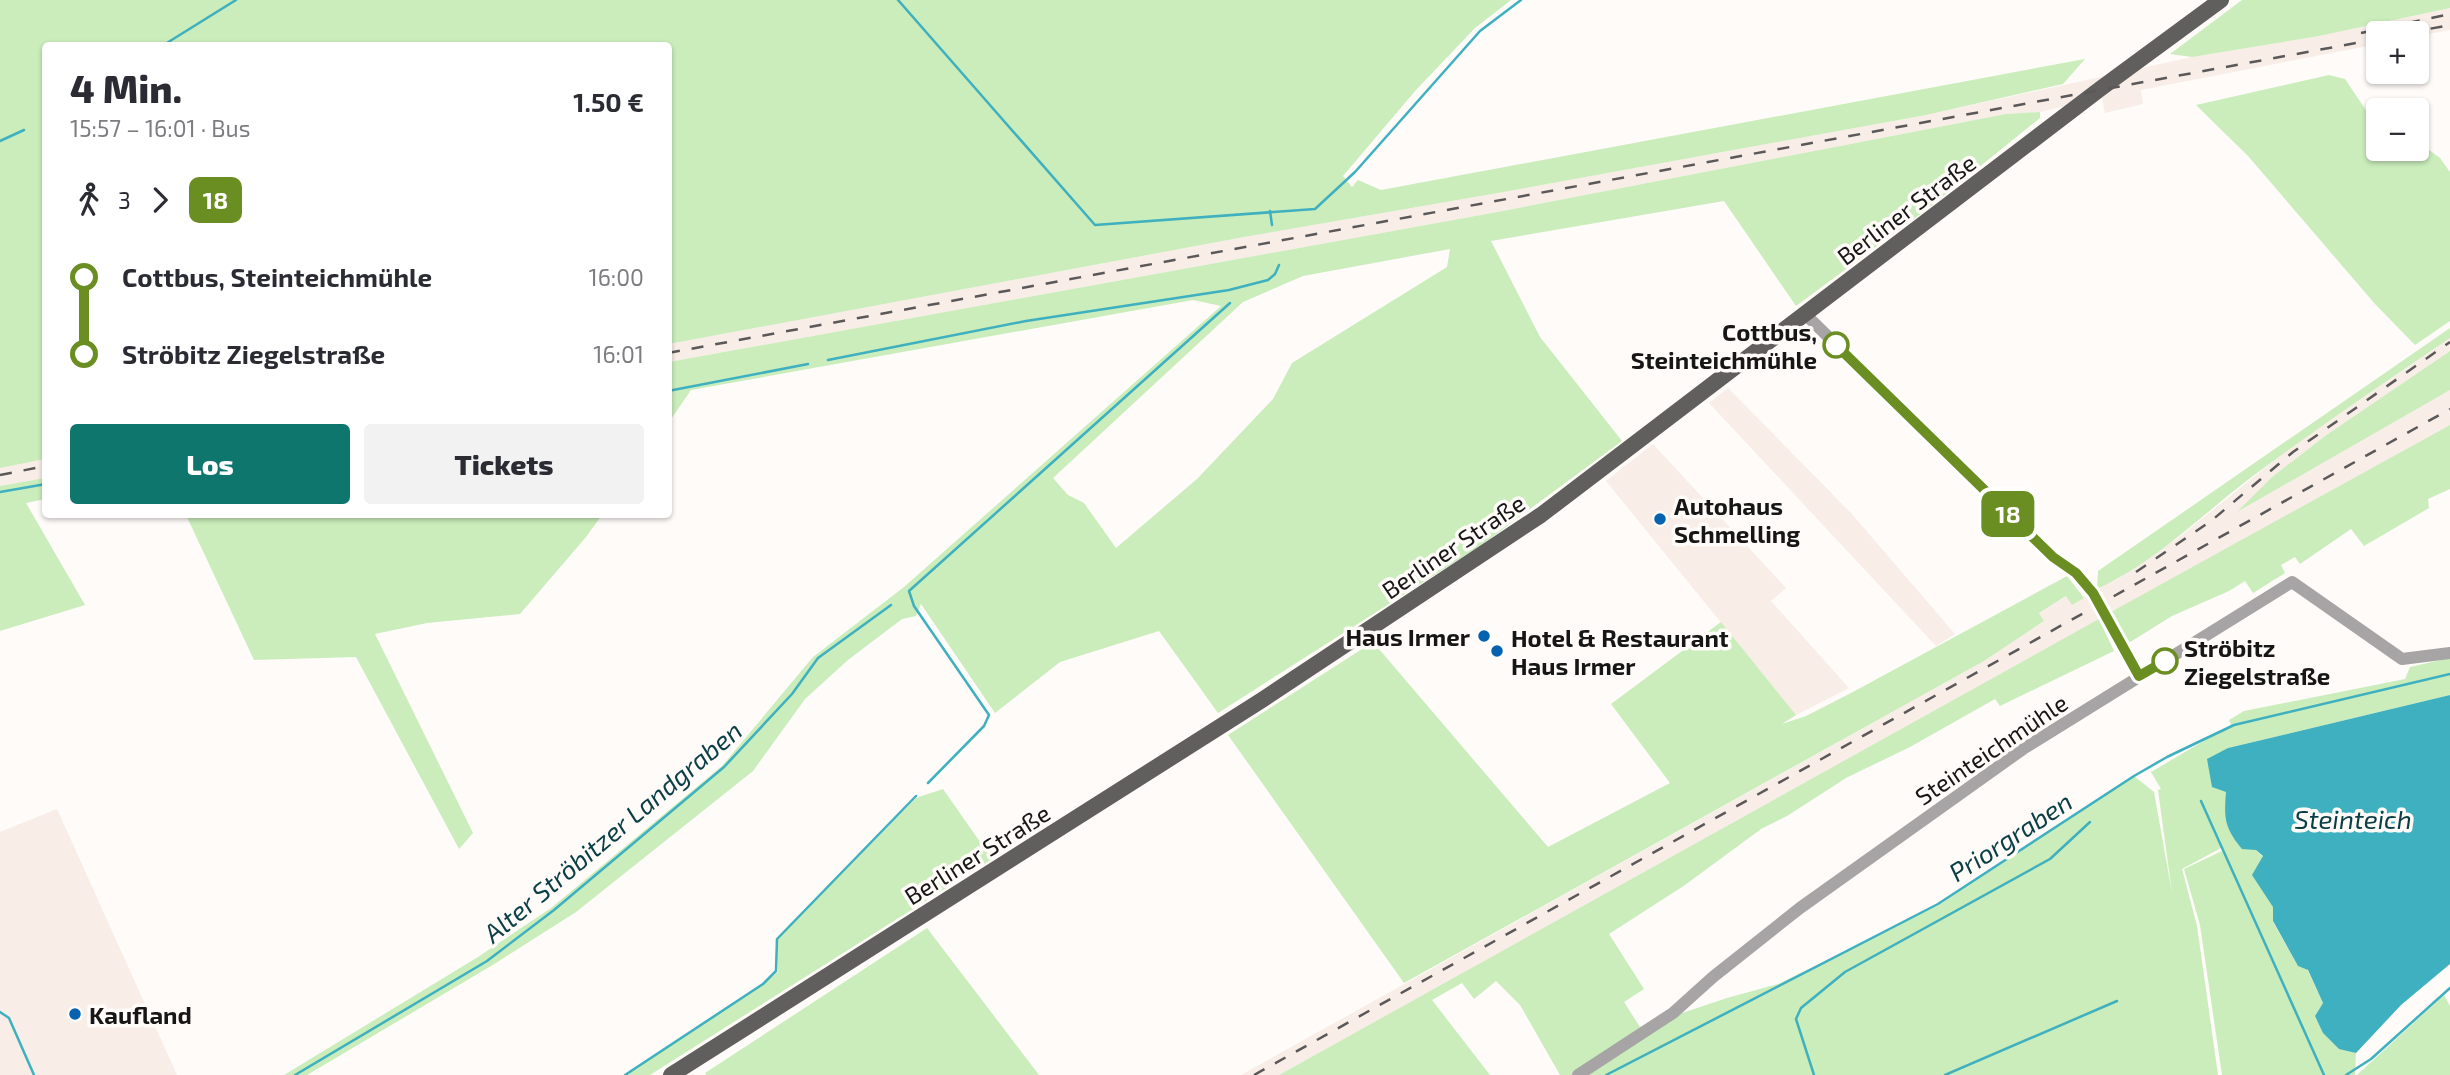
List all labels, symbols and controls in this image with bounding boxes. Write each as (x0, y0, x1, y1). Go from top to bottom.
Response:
map controls (2366, 21, 2429, 161)
button: + (2366, 21, 2429, 84)
text: 4 Min. (70, 65, 182, 111)
text: 1.50 € (573, 86, 644, 117)
button: − (2366, 98, 2429, 161)
text: 15:57 – 16:01 · Bus (70, 114, 250, 142)
street label: Berliner Straße (1831, 147, 1981, 271)
icon: walk (70, 181, 108, 219)
icon: forward (141, 181, 179, 219)
text: 18 (203, 185, 228, 214)
text: 3 (118, 186, 131, 214)
text: Cottbus, Steinteichmühle (122, 261, 432, 292)
text: 16:00 (589, 263, 644, 291)
place label: Cottbus, Steinteichmühle (1631, 317, 1817, 374)
marker: Cottbus, Steinteichmühle (1823, 332, 1849, 358)
text: Ströbitz Ziegelstraße (122, 338, 385, 369)
text: 16:01 (593, 340, 644, 368)
button: Los (70, 424, 350, 504)
button: Tickets (364, 424, 644, 504)
street label: Berliner Straße (1376, 488, 1530, 604)
place label: Autohaus Schmelling (1674, 491, 1800, 548)
line badge: 18 (1976, 491, 2039, 537)
text: 18 (1995, 499, 2021, 528)
marker: Autohaus Schmelling (1652, 511, 1668, 527)
place label: Haus Irmer (1345, 622, 1471, 651)
place label: Hotel & Restaurant Haus Irmer (1511, 623, 1729, 680)
marker: Haus Irmer (1476, 628, 1492, 644)
place label: Ströbitz Ziegelstraße (2184, 633, 2330, 690)
marker: Hotel & Restaurant Haus Irmer (1489, 643, 1505, 659)
marker: Ströbitz Ziegelstraße (2152, 648, 2178, 674)
street label: Steinteichmühle (1909, 687, 2073, 811)
water label: Alter Ströbitzer Landgraben (476, 714, 747, 949)
water label: Priorgraben (1943, 785, 2077, 887)
street label: Berliner Straße (899, 798, 1055, 910)
water label: Steinteich (2294, 803, 2412, 834)
place label: Kaufland (89, 1000, 192, 1029)
marker: Kaufland (67, 1006, 83, 1022)

